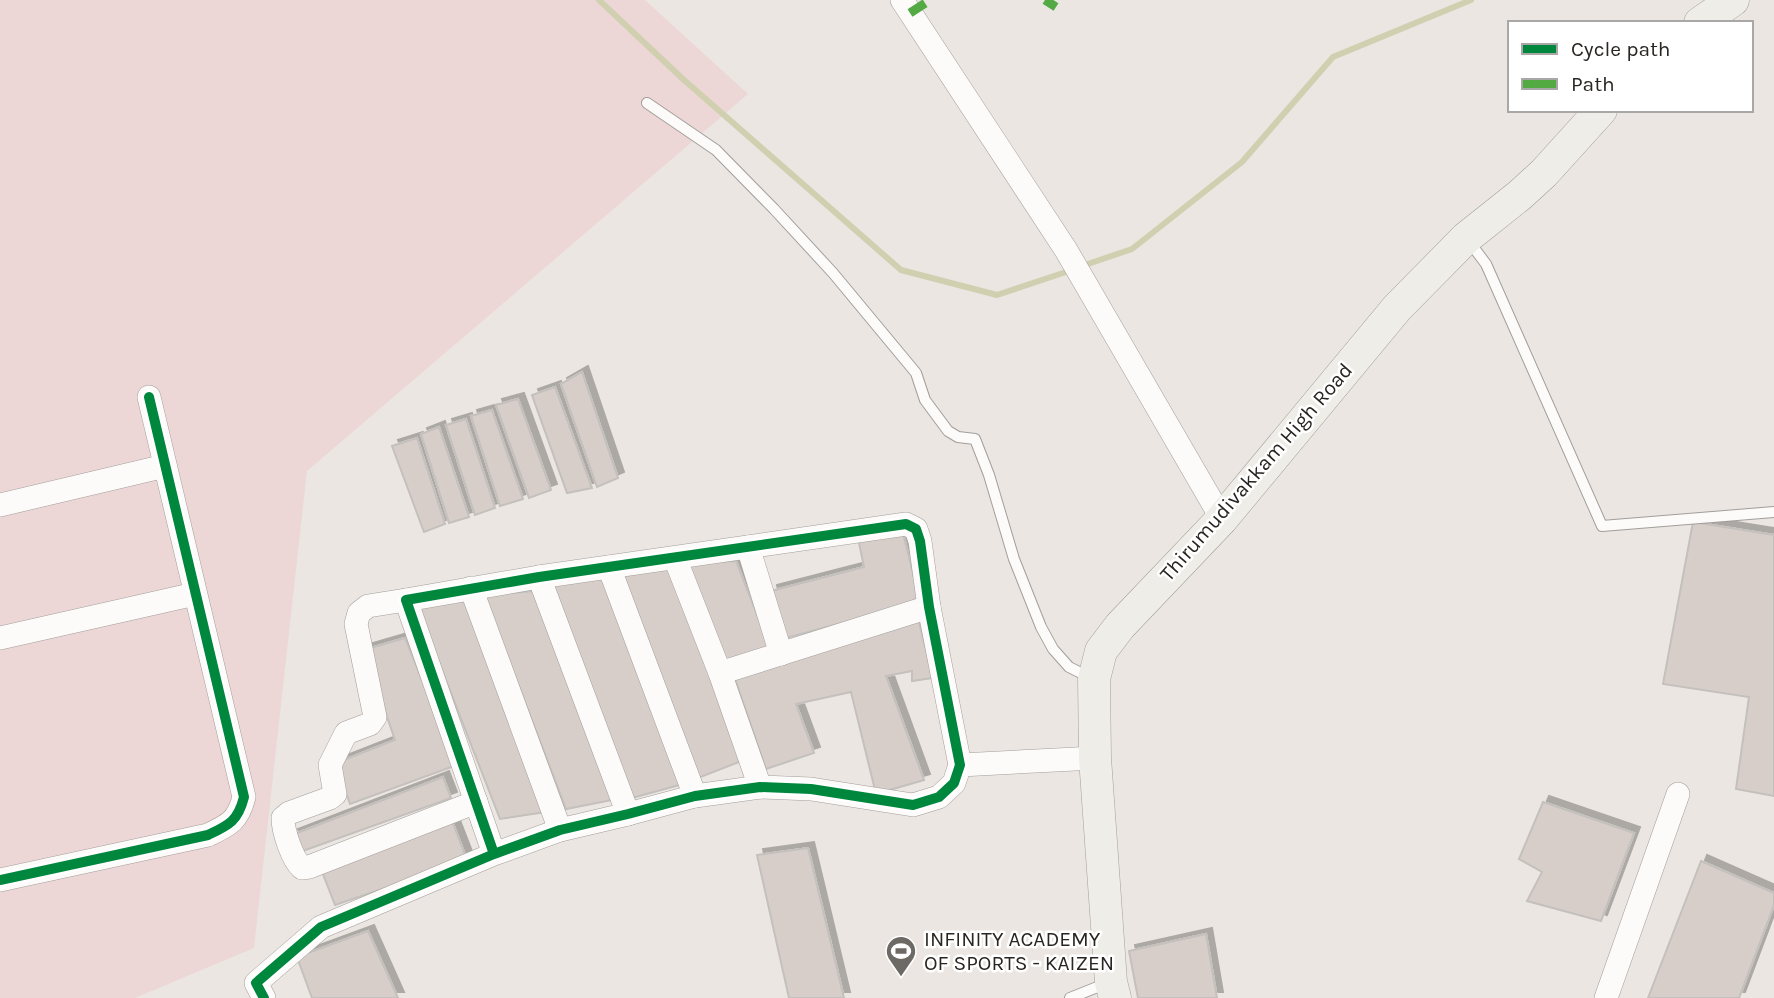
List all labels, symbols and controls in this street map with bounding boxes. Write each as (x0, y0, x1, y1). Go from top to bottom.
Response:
legend (1508, 21, 1753, 112)
text: Cycle path (1571, 37, 1671, 61)
text: Path (1571, 72, 1615, 96)
street label: Thirumudivakkam High Road (1155, 358, 1357, 586)
place label: INFINITY ACADEMY OF SPORTS - KAIZEN (924, 927, 1114, 975)
sports icon: INFINITY ACADEMY OF SPORTS - KAIZEN (884, 934, 918, 978)

